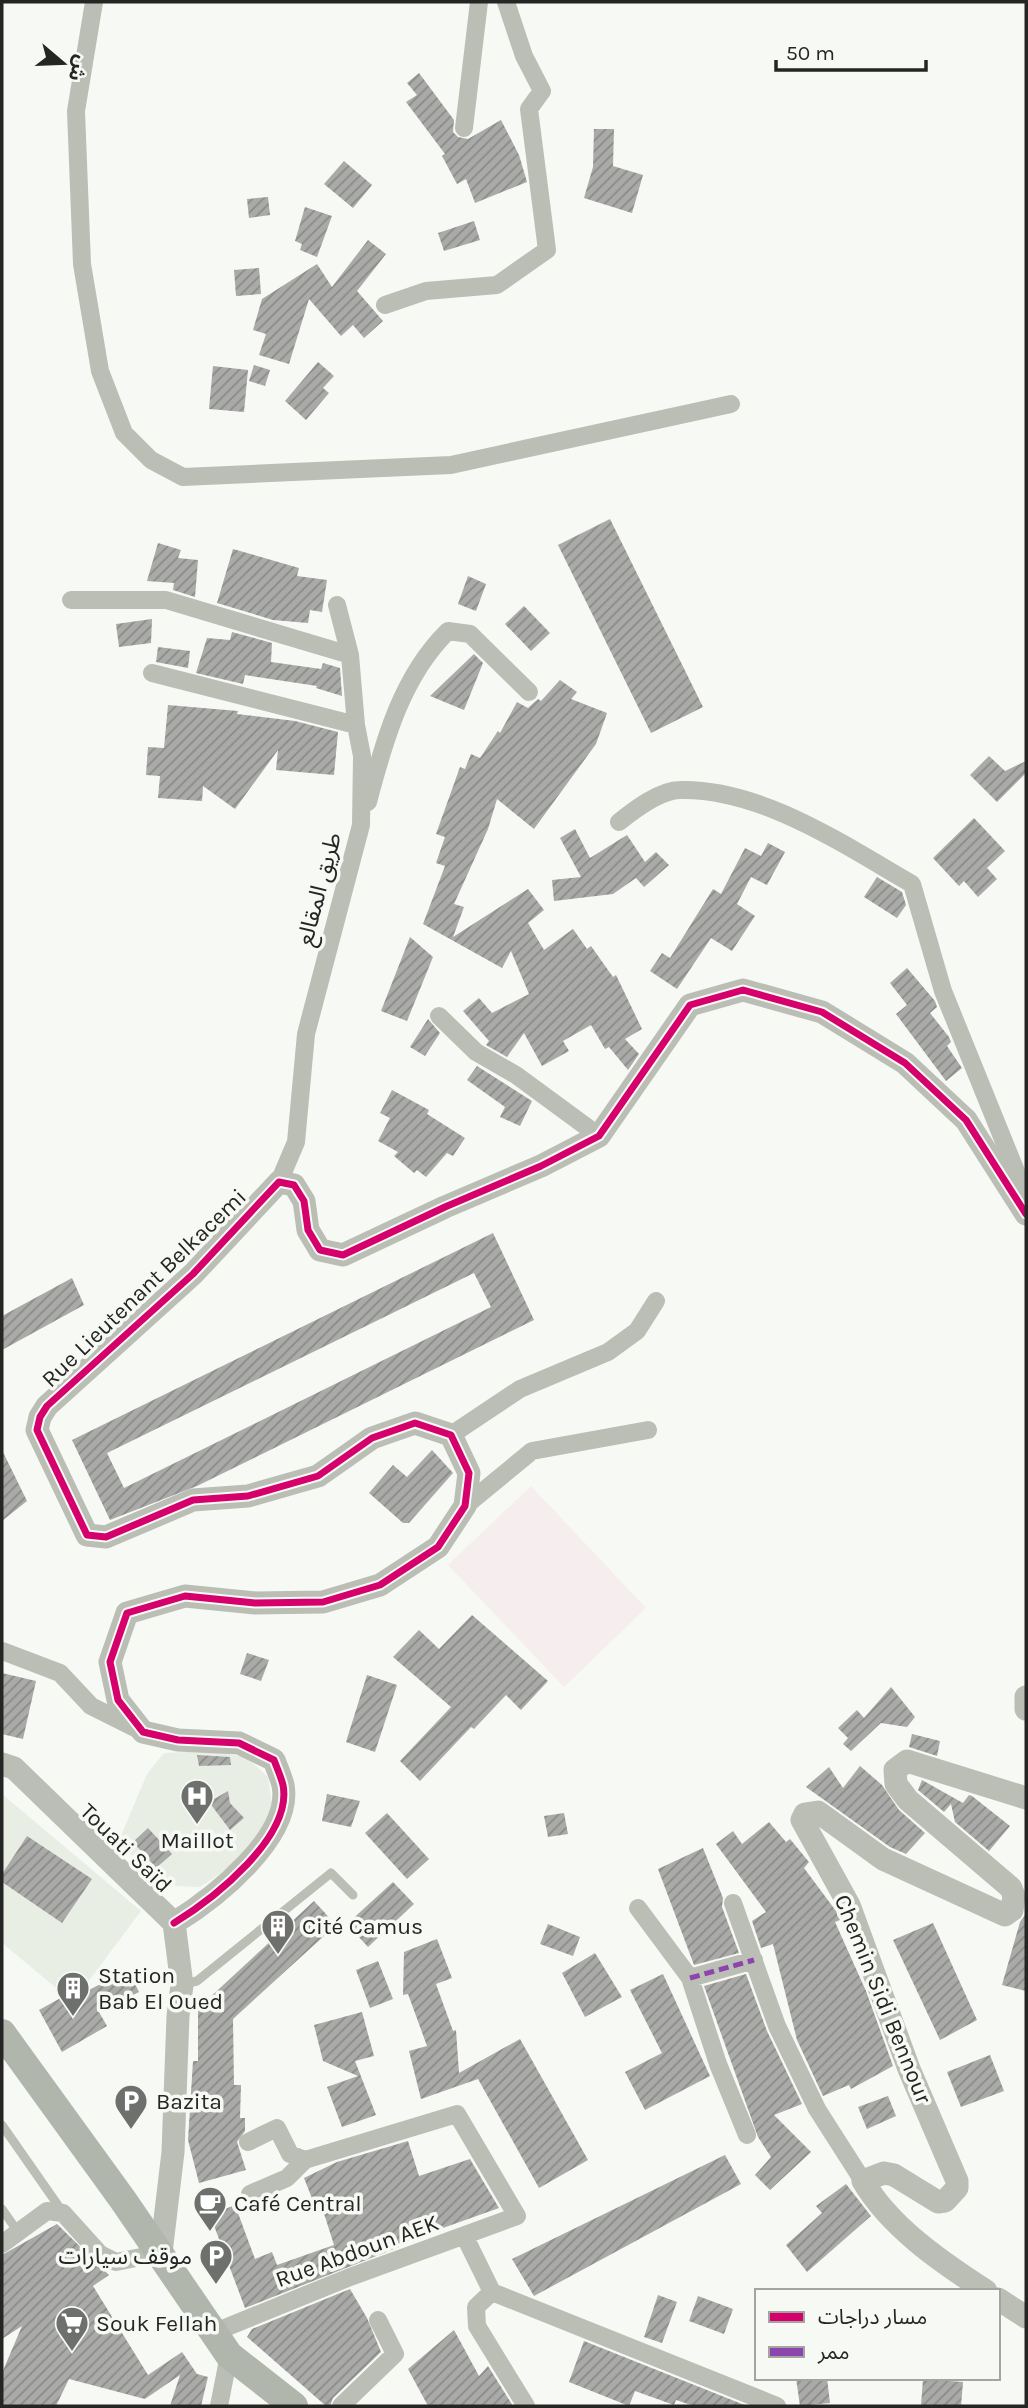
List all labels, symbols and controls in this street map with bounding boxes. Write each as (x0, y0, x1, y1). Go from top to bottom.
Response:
north arrow (28, 28, 98, 98)
scale bar (776, 28, 926, 72)
text: 50 m (786, 41, 835, 65)
text: ش (63, 52, 93, 84)
street label: طريق المقالع (291, 830, 350, 949)
street label: Rue Lieutenant Belkacemi (36, 1183, 252, 1393)
hospital icon: Maillot (178, 1777, 216, 1826)
street label: Touati Saïd (75, 1798, 177, 1898)
place label: Maillot (160, 1827, 234, 1854)
street label: Chemin Sidi Bennour (829, 1891, 938, 2108)
building icon: Cité Camus (259, 1907, 297, 1956)
place label: Cité Camus (302, 1913, 423, 1940)
place label: Station Bab El Oued (98, 1962, 223, 2015)
building icon: Station Bab El Oued (54, 1969, 92, 2018)
parking icon: Bazita (112, 2082, 150, 2131)
place label: Bazita (156, 2088, 222, 2115)
cafe icon: Café Central (191, 2184, 229, 2233)
place label: Café Central (234, 2190, 362, 2217)
street label: Rue Abdoun AEK (272, 2209, 442, 2293)
parking icon: موقف سيارات (197, 2237, 235, 2286)
place label: موقف سيارات (59, 2243, 192, 2270)
legend (755, 2289, 1000, 2380)
supermarket icon: Souk Fellah (53, 2304, 91, 2353)
text: مسار دراجات (818, 2305, 927, 2329)
place label: Souk Fellah (96, 2310, 217, 2337)
text: ممر (817, 2340, 849, 2364)

